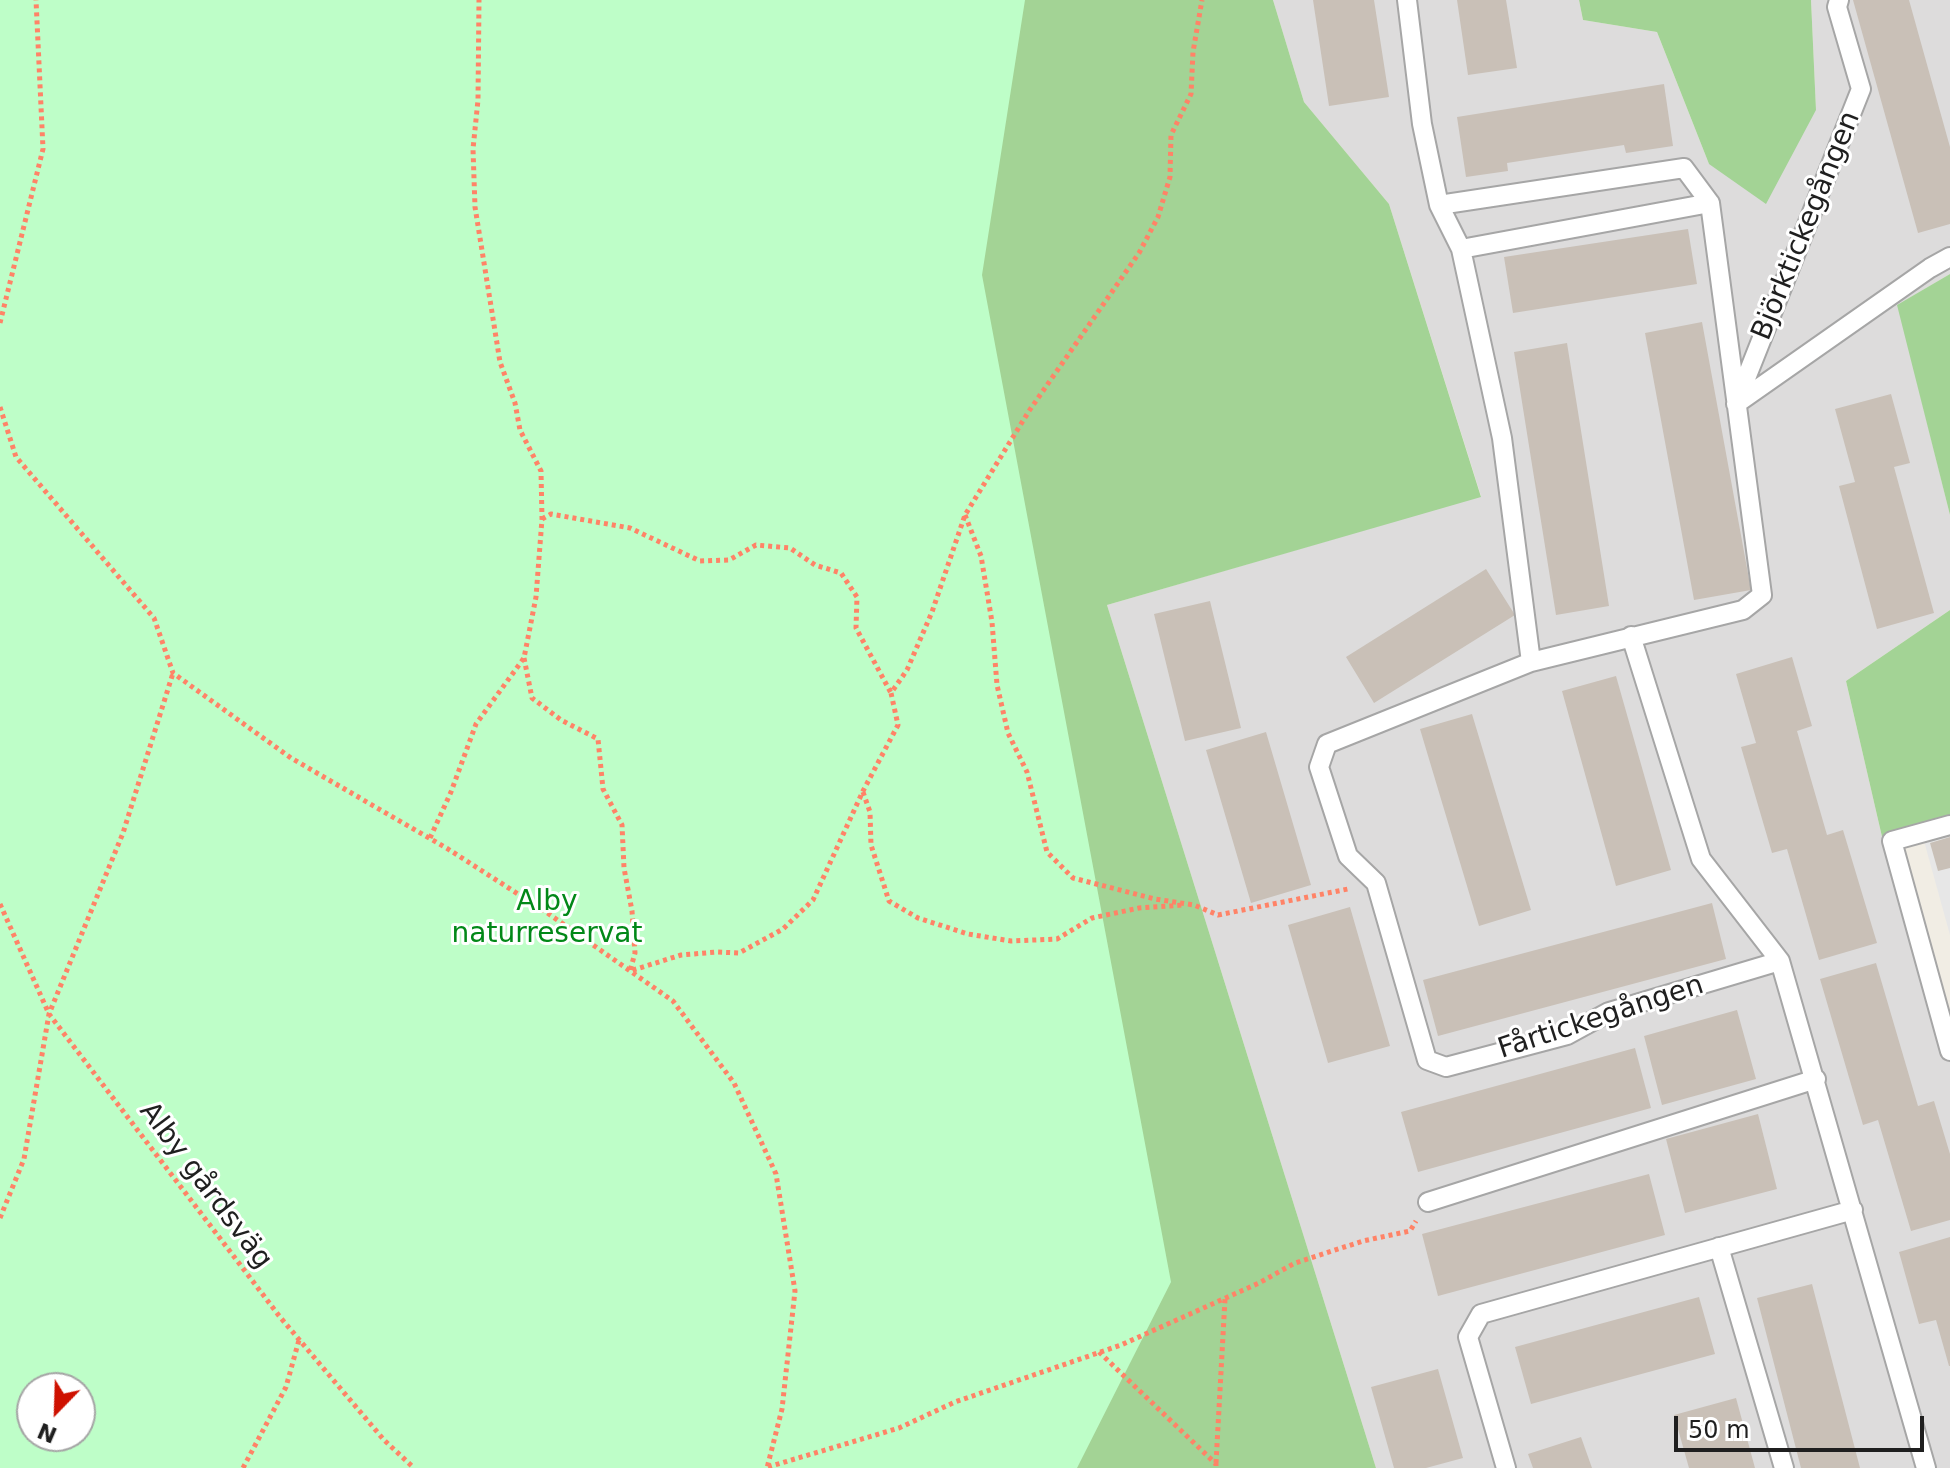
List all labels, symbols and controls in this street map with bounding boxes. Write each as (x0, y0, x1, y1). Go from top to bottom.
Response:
street label: Björktickegången (1746, 107, 1868, 345)
park label: Alby naturreservat (452, 886, 642, 952)
street label: Fårtickegången (1494, 969, 1708, 1067)
street label: Alby gårdsväg (131, 1096, 279, 1276)
north arrow (16, 1372, 96, 1452)
scale bar (1678, 1400, 1928, 1450)
text: 50 m (1688, 1416, 1750, 1444)
text: N (34, 1418, 61, 1448)

